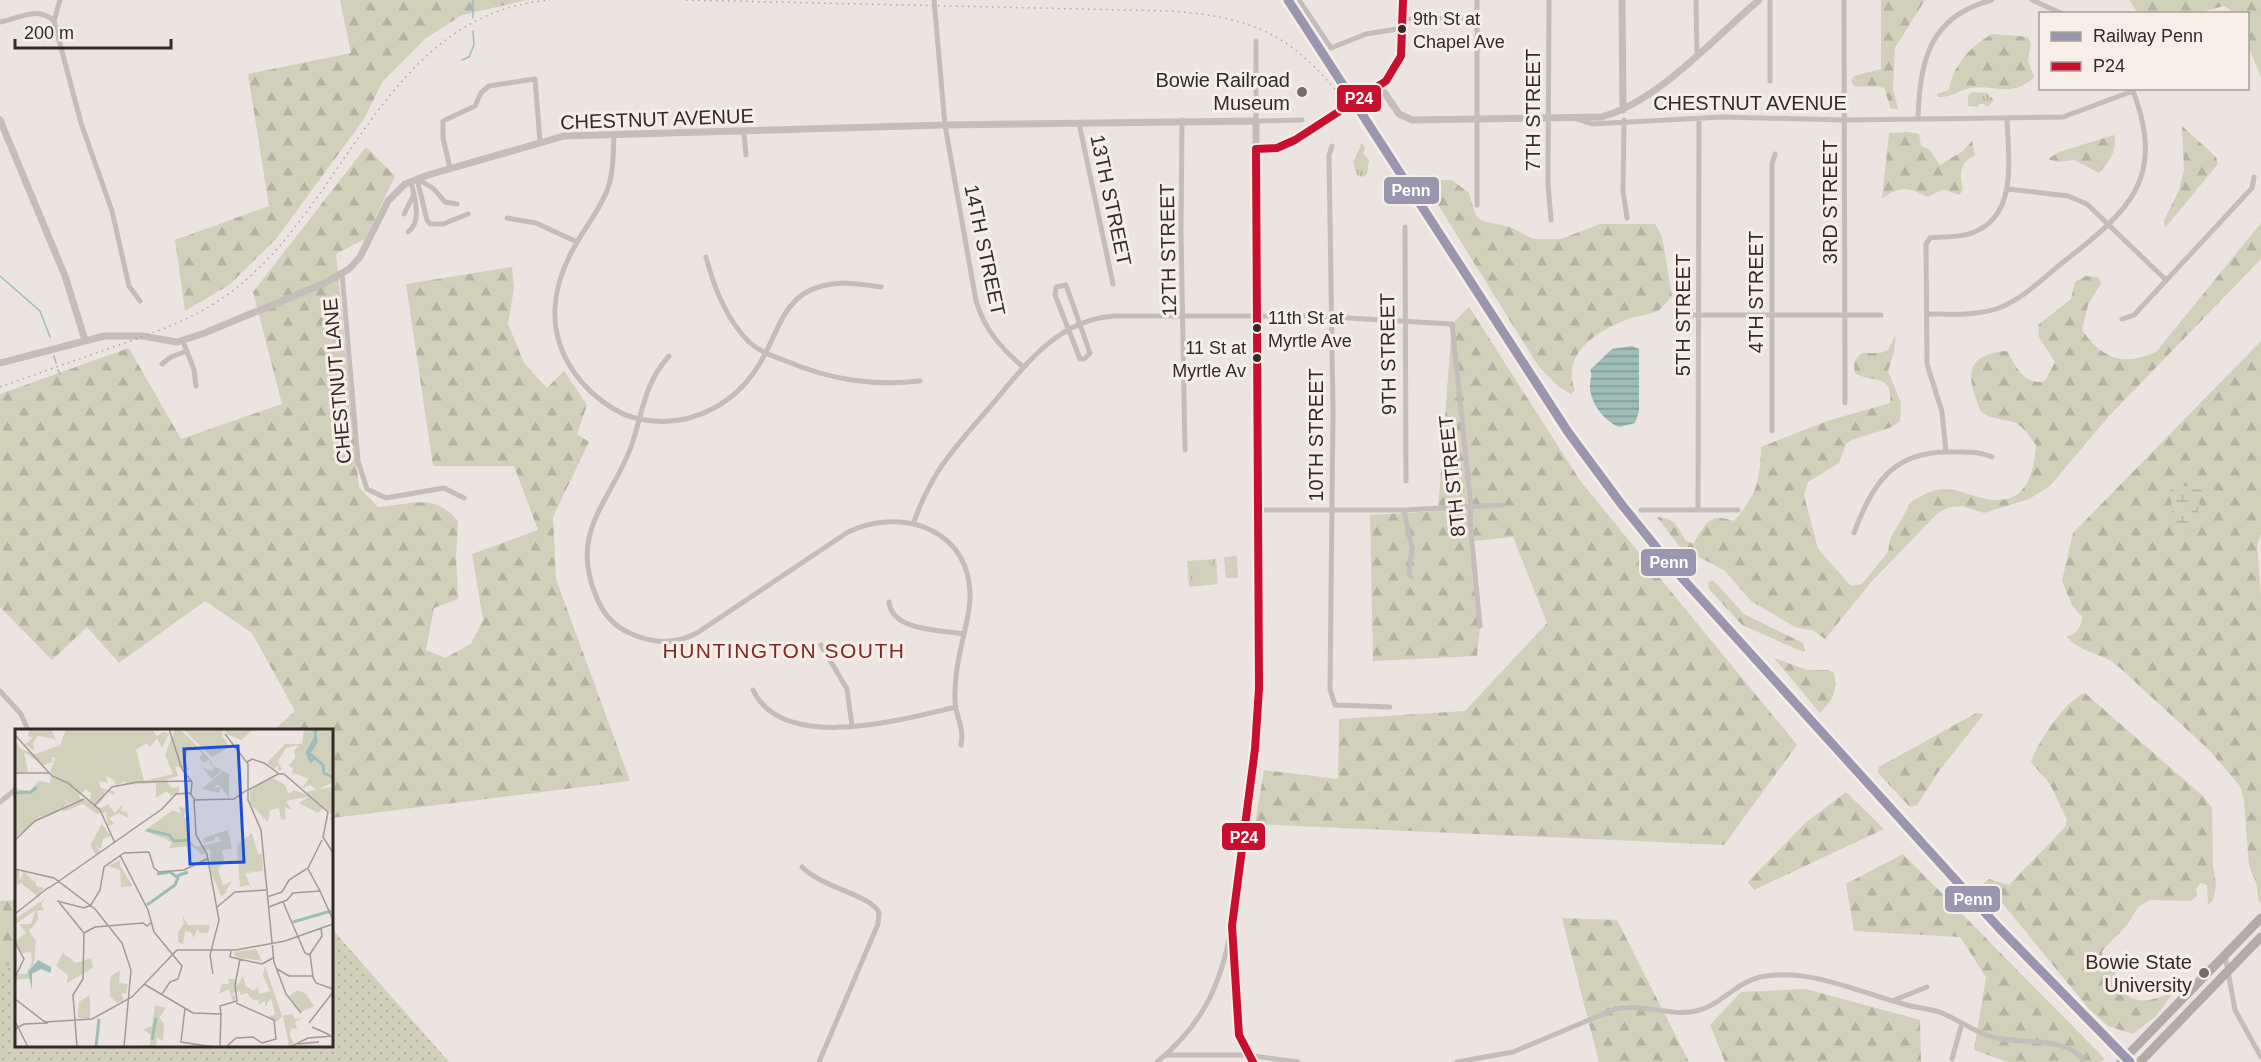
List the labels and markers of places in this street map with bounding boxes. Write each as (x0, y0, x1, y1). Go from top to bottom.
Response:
place label: 9th St at Chapel Ave (1413, 9, 1505, 52)
marker: 9th St at Chapel Ave (1396, 23, 1408, 35)
place label: Bowie Railroad Museum (1155, 69, 1290, 114)
marker: Bowie Railroad Museum (1295, 85, 1309, 99)
place label: 11th St at Myrtle Ave (1268, 308, 1352, 351)
marker: 11th St at Myrtle Ave (1251, 322, 1263, 334)
place label: 11 St at Myrtle Av (1172, 338, 1246, 381)
marker: 11 St at Myrtle Av (1251, 352, 1263, 364)
place label: Bowie State University (2085, 951, 2192, 996)
marker: Bowie State University (2197, 966, 2211, 980)

